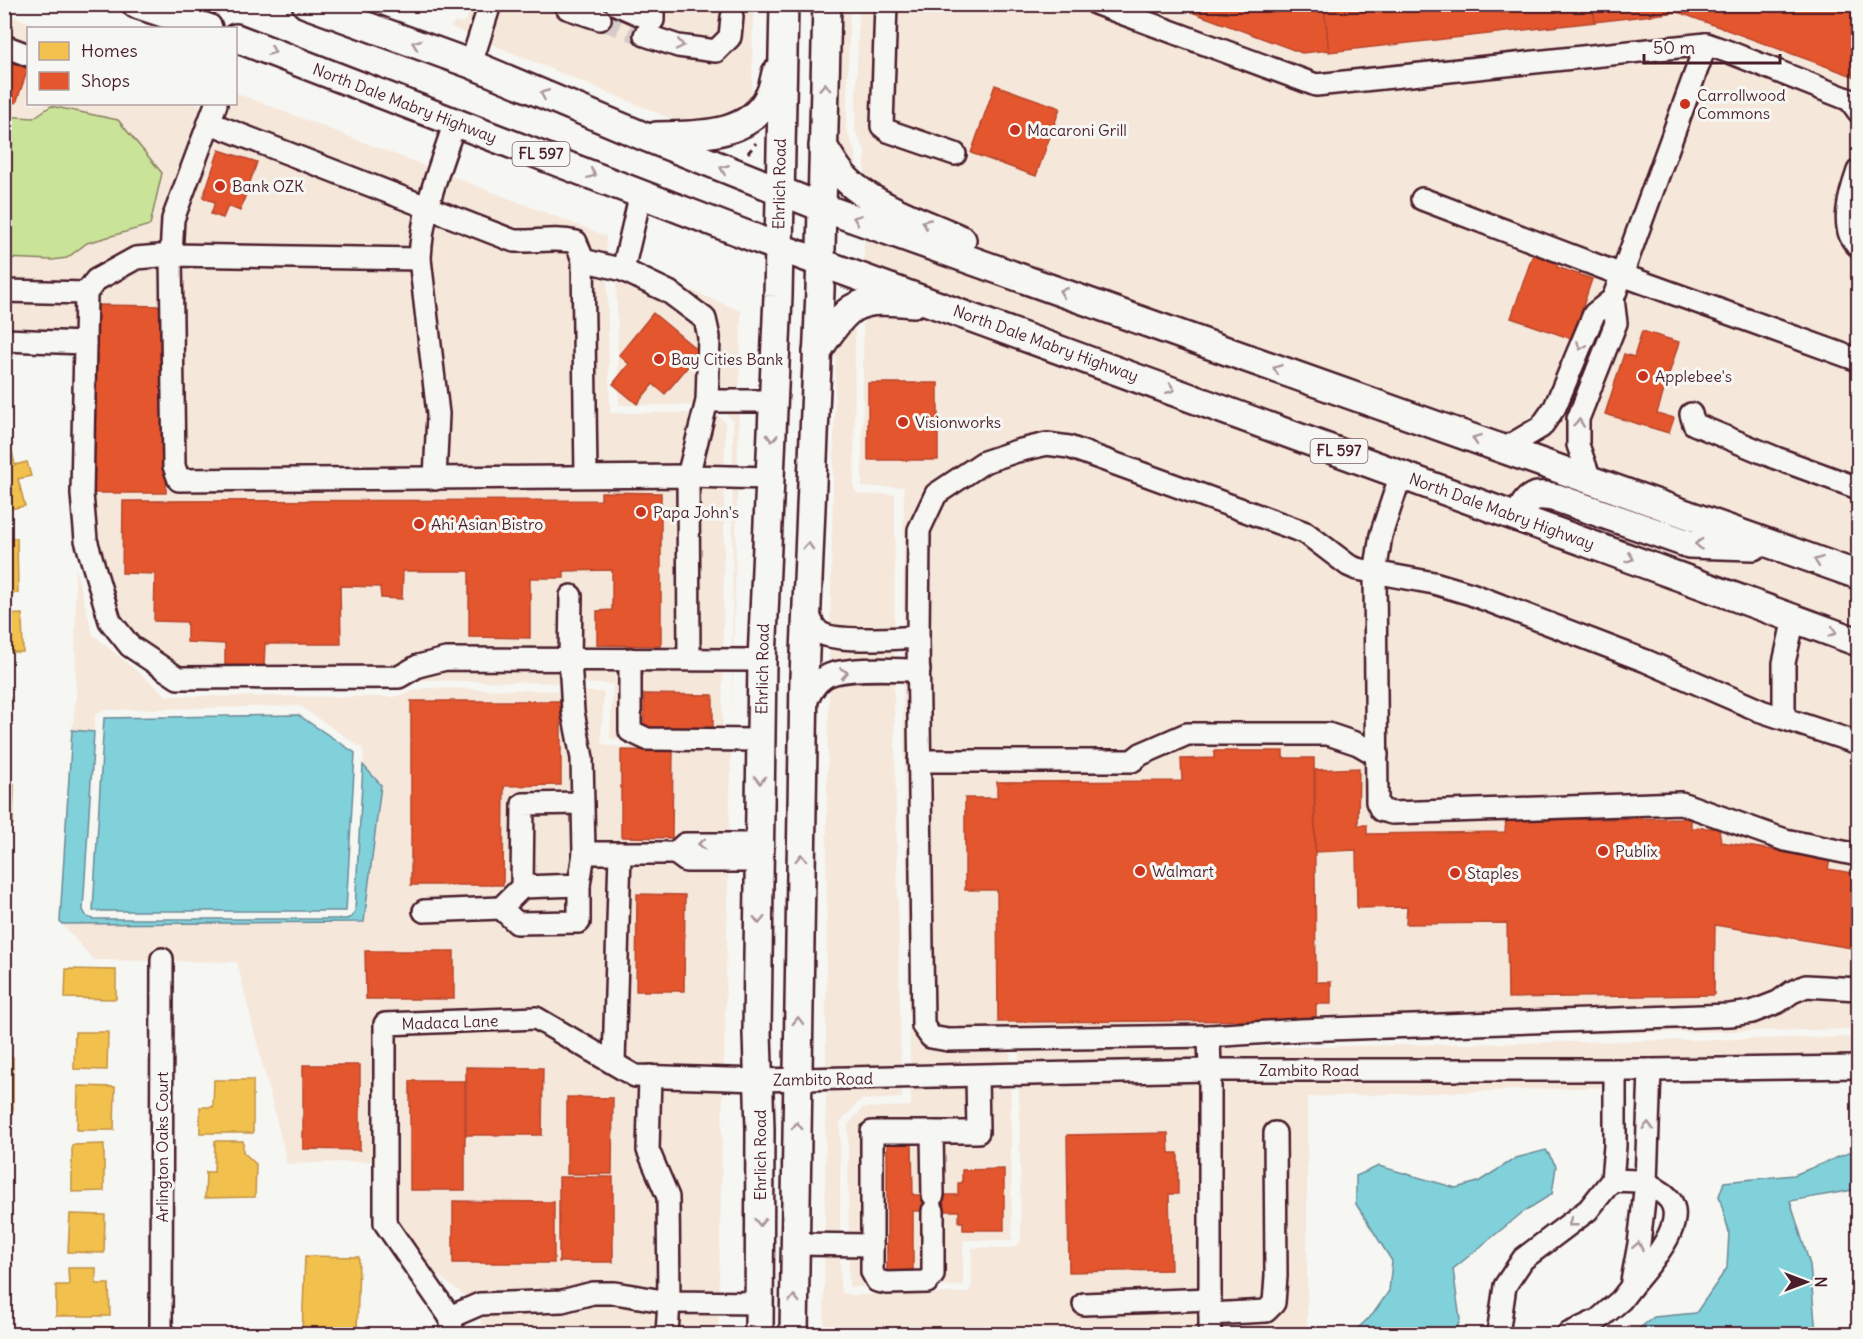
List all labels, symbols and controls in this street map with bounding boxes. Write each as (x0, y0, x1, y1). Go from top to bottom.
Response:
legend (27, 27, 237, 105)
scale bar (1644, 27, 1780, 65)
text: 50 m (1653, 36, 1695, 59)
one-way arrow (675, 38, 685, 51)
text: Homes (81, 39, 138, 62)
one-way arrow (411, 39, 422, 51)
one-way arrow (265, 44, 276, 56)
street label: North Dale Mabry Highway (310, 59, 500, 147)
text: Shops (81, 69, 130, 92)
one-way arrow (818, 83, 831, 92)
place label: Carrollwood Commons (1697, 85, 1786, 123)
one-way arrow (539, 90, 550, 102)
marker: Carrollwood Commons (1678, 97, 1692, 111)
place label: Macaroni Grill (1027, 120, 1127, 140)
marker: Macaroni Grill (1008, 123, 1022, 137)
street label: Ehrlich Road (768, 138, 790, 230)
road number: FL 597 (512, 142, 570, 166)
one-way arrow (720, 164, 731, 176)
one-way arrow (586, 167, 597, 179)
place label: Bank OZK (232, 176, 304, 196)
marker: Bank OZK (213, 179, 227, 193)
one-way arrow (852, 214, 863, 227)
one-way arrow (922, 219, 933, 231)
one-way arrow (1058, 287, 1068, 300)
street label: North Dale Mabry Highway (951, 300, 1141, 386)
one-way arrow (1576, 340, 1588, 351)
place label: Bay Cities Bank (671, 349, 783, 369)
marker: Bay Cities Bank (652, 352, 666, 366)
one-way arrow (1272, 363, 1283, 376)
place label: Applebee's (1655, 366, 1732, 386)
marker: Applebee's (1636, 369, 1650, 383)
one-way arrow (1165, 382, 1176, 395)
place label: Visionworks (915, 412, 1001, 432)
marker: Visionworks (896, 415, 910, 429)
one-way arrow (1573, 419, 1585, 428)
one-way arrow (1471, 433, 1482, 446)
one-way arrow (765, 434, 778, 443)
road number: FL 597 (1310, 439, 1368, 463)
street label: North Dale Mabry Highway (1407, 468, 1597, 554)
place label: Papa John's (653, 502, 739, 522)
marker: Papa John's (634, 505, 648, 519)
place label: Ahi Asian Bistro (431, 514, 543, 534)
marker: Ahi Asian Bistro (412, 517, 426, 531)
one-way arrow (1694, 538, 1703, 551)
one-way arrow (802, 541, 815, 550)
one-way arrow (1624, 551, 1635, 563)
one-way arrow (1814, 556, 1824, 569)
street label: Ehrlich Road (751, 623, 773, 715)
one-way arrow (1827, 625, 1838, 638)
one-way arrow (840, 667, 849, 679)
one-way arrow (754, 776, 766, 785)
one-way arrow (697, 838, 706, 850)
place label: Publix (1615, 841, 1658, 861)
marker: Publix (1596, 844, 1610, 858)
one-way arrow (795, 854, 807, 863)
place label: Walmart (1152, 861, 1214, 881)
place label: Staples (1467, 863, 1519, 883)
marker: Walmart (1133, 864, 1147, 878)
marker: Staples (1448, 866, 1462, 880)
one-way arrow (753, 915, 765, 924)
street label: Madaca Lane (401, 1010, 499, 1034)
one-way arrow (792, 1017, 804, 1026)
street label: Zambito Road (1259, 1060, 1359, 1080)
street label: Zambito Road (773, 1068, 873, 1090)
street label: Arlington Oaks Court (152, 1071, 172, 1223)
street label: Ehrlich Road (750, 1109, 770, 1201)
one-way arrow (790, 1121, 803, 1130)
one-way arrow (1641, 1122, 1654, 1131)
one-way arrow (1568, 1215, 1579, 1226)
one-way arrow (754, 1218, 766, 1227)
one-way arrow (1631, 1241, 1644, 1251)
north arrow (1776, 1252, 1836, 1312)
text: N (1811, 1276, 1831, 1288)
one-way arrow (788, 1294, 800, 1303)

